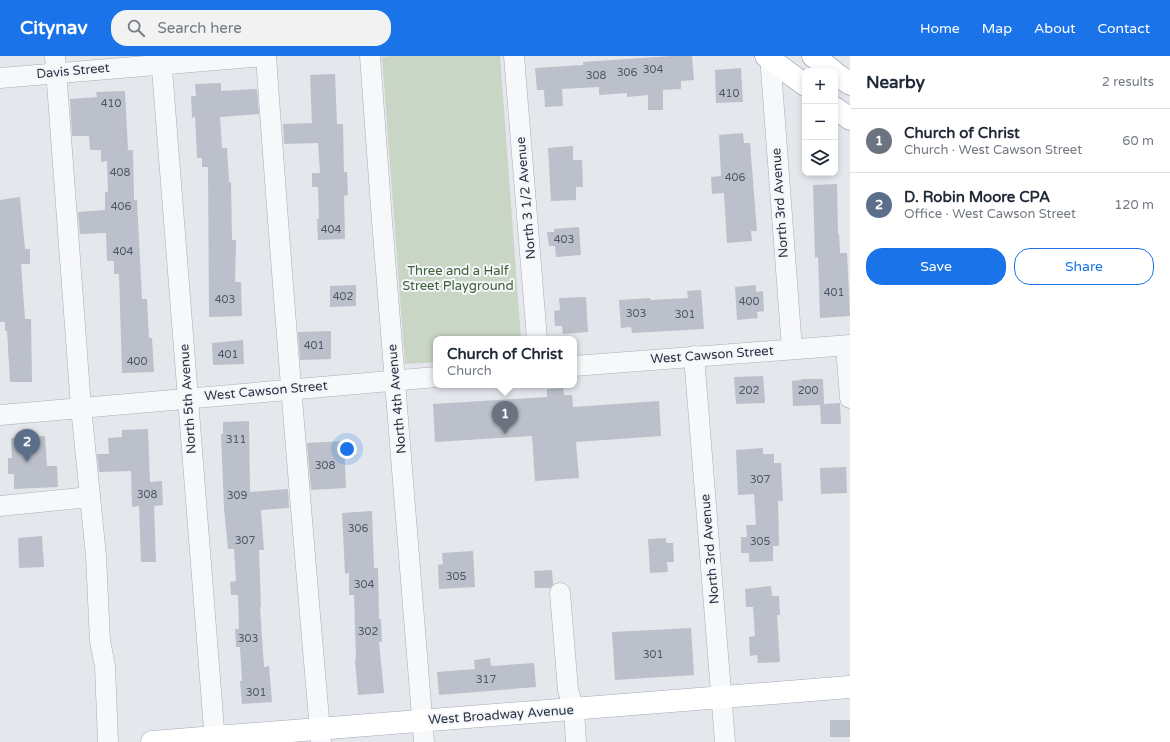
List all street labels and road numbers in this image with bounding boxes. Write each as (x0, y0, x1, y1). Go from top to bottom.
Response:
street label: Davis Street (36, 60, 110, 82)
street label: North 3 1/2 Avenue (513, 136, 539, 260)
street label: North 3rd Avenue (768, 147, 792, 259)
street label: North 5th Avenue (176, 343, 200, 455)
street label: North 4th Avenue (384, 343, 410, 455)
street label: West Cawson Street (650, 343, 774, 367)
street label: West Cawson Street (204, 378, 328, 404)
street label: North 3rd Avenue (697, 493, 723, 605)
street label: West Broadway Avenue (428, 702, 574, 728)

